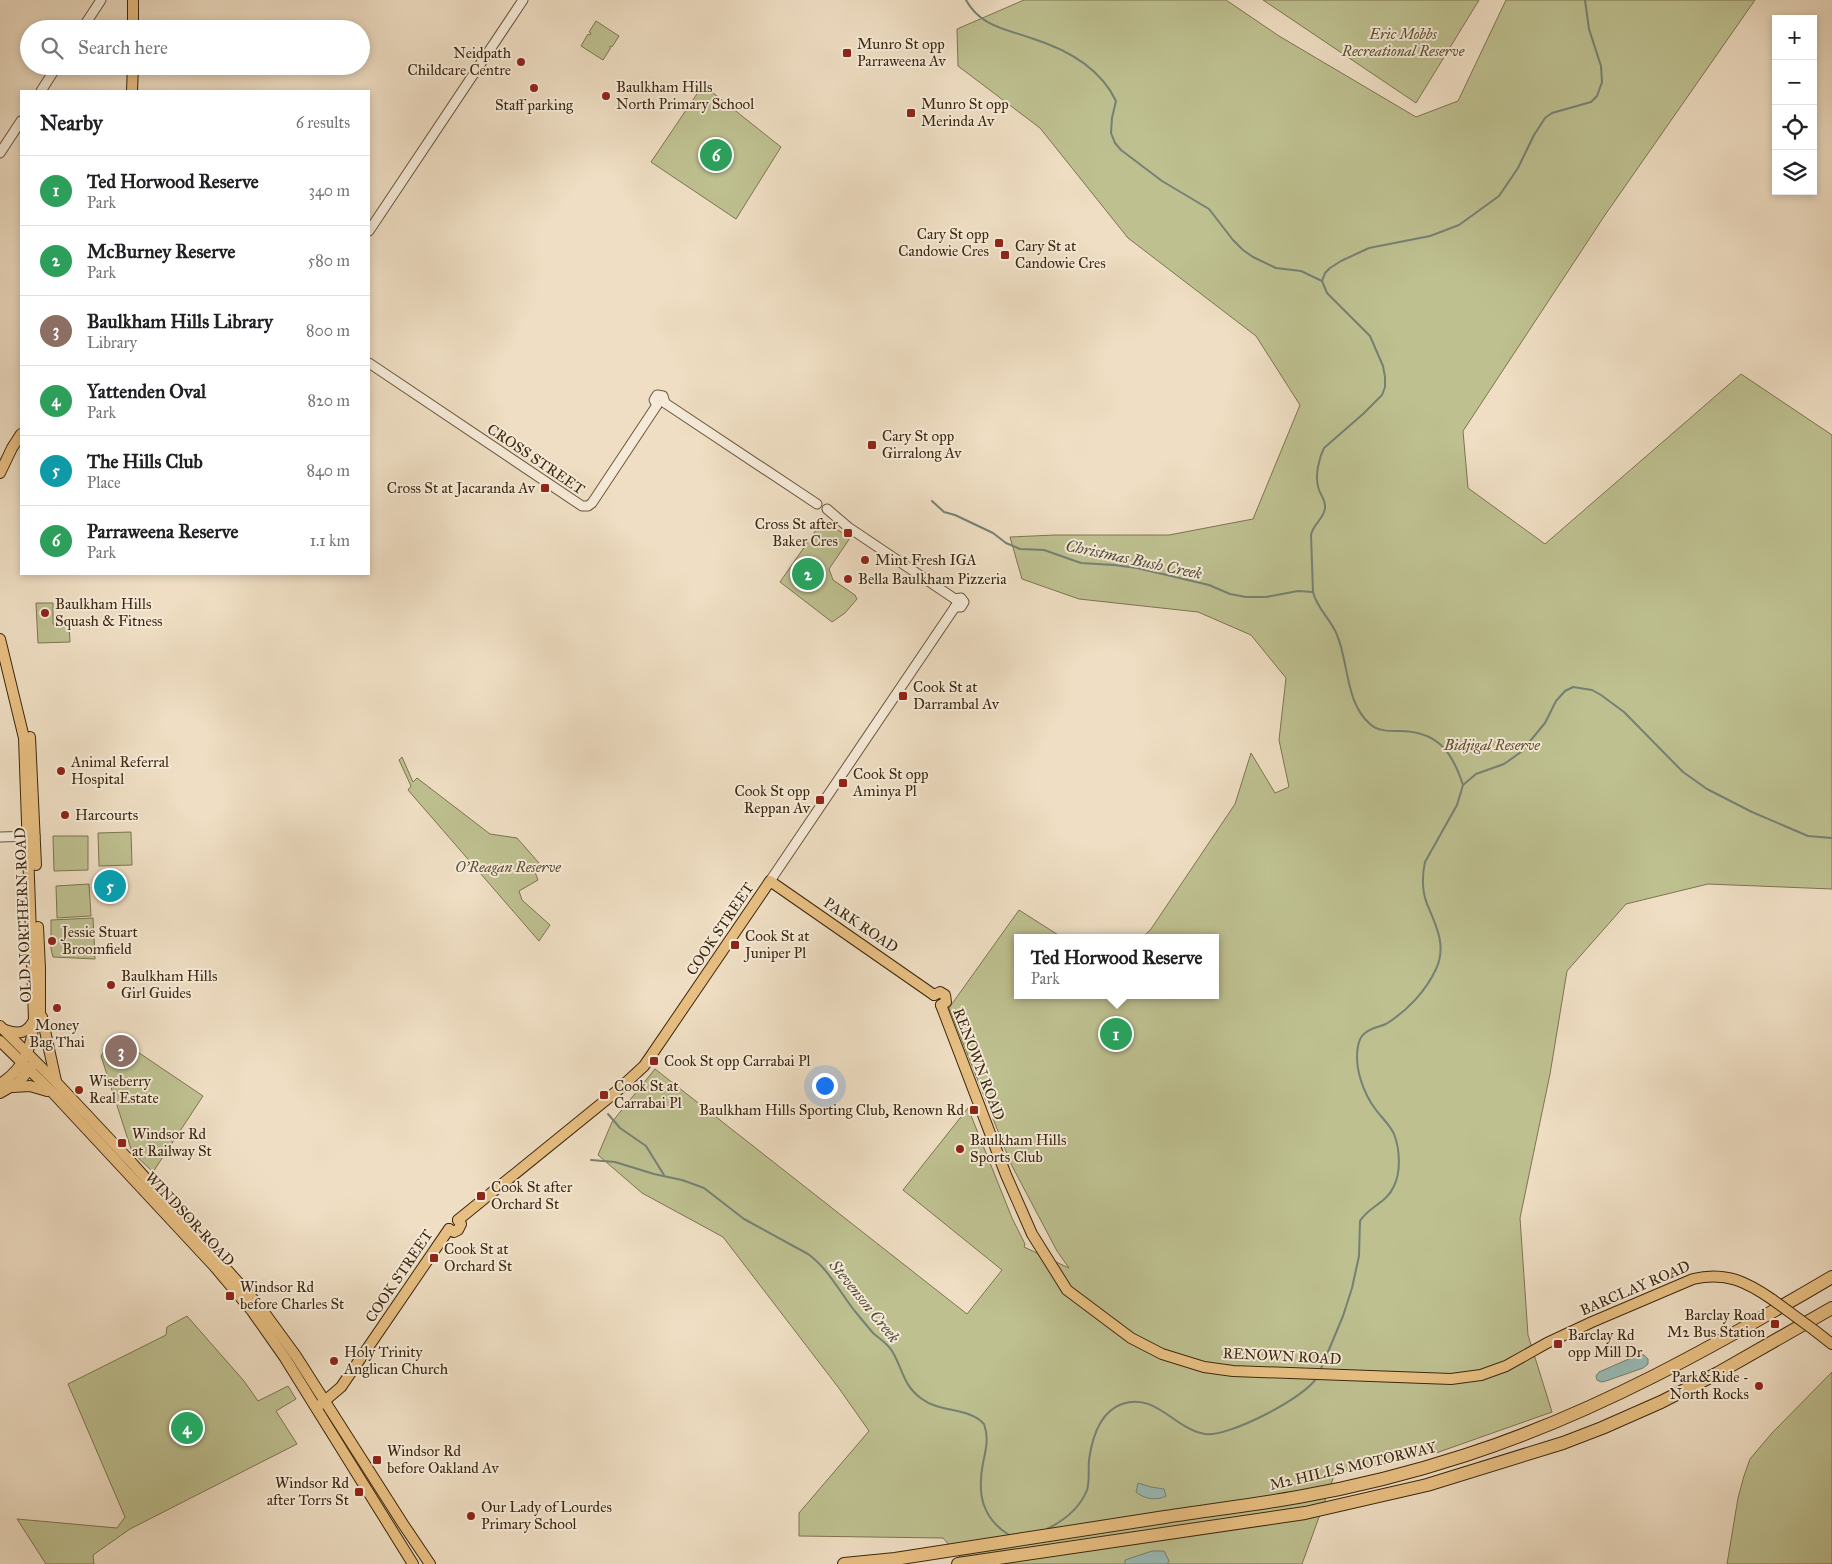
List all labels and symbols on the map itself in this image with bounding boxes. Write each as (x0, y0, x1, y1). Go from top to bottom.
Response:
park label: Eric Mobbs Recreational Reserve (1341, 25, 1465, 60)
place label: Munro St opp Parraweena Av (857, 35, 947, 70)
place label: Neidpath Childcare Centre (408, 44, 512, 79)
marker: Munro St opp Parraweena Av (841, 47, 853, 59)
marker: Neidpath Childcare Centre (515, 56, 527, 68)
place label: Baulkham Hills North Primary School (616, 78, 755, 113)
marker: Staff parking (528, 82, 540, 94)
marker: Baulkham Hills North Primary School (600, 90, 612, 102)
place label: Munro St opp Merinda Av (921, 95, 1009, 130)
place label: Staff parking (495, 96, 574, 114)
marker: Munro St opp Merinda Av (905, 107, 917, 119)
pin: 6 (700, 136, 732, 174)
place label: Cary St opp Candowie Cres (898, 225, 989, 260)
marker: Cary St opp Candowie Cres (993, 237, 1005, 249)
place label: Cary St at Candowie Cres (1015, 237, 1106, 272)
marker: Cary St at Candowie Cres (999, 249, 1011, 261)
street label: CROSS STREET (484, 420, 588, 498)
place label: Cary St opp Girralong Av (882, 427, 962, 462)
marker: Cary St opp Girralong Av (866, 439, 878, 451)
place label: Cross St at Jacaranda Av (387, 479, 536, 498)
marker: Cross St at Jacaranda Av (539, 482, 551, 494)
place label: Cross St after Baker Cres (755, 515, 838, 550)
marker: Cross St after Baker Cres (842, 527, 854, 539)
water label: Christmas Bush Creek (1064, 536, 1204, 583)
place label: Mint Fresh IGA (875, 551, 977, 569)
marker: Mint Fresh IGA (859, 554, 871, 566)
pin: 2 (792, 555, 824, 593)
place label: Bella Baulkham Pizzeria (858, 570, 1007, 588)
marker: Bella Baulkham Pizzeria (842, 573, 854, 585)
place label: Baulkham Hills Squash & Fitness (55, 595, 163, 631)
marker: Baulkham Hills Squash & Fitness (39, 607, 51, 619)
place label: Cook St at Darrambal Av (913, 678, 1000, 713)
marker: Cook St at Darrambal Av (897, 690, 909, 702)
park label: Bidjigal Reserve (1443, 736, 1540, 754)
place label: Animal Referral Hospital (70, 753, 170, 788)
marker: Animal Referral Hospital (55, 765, 67, 777)
place label: Cook St opp Aminya Pl (852, 765, 929, 800)
marker: Cook St opp Aminya Pl (837, 777, 849, 789)
place label: Cook St opp Reppan Av (734, 782, 811, 817)
marker: Cook St opp Reppan Av (814, 794, 826, 806)
place label: Harcourts (75, 806, 138, 824)
marker: Harcourts (59, 809, 71, 821)
street label: OLD NORTHERN ROAD (11, 827, 35, 1003)
park label: O'Reagan Reserve (455, 858, 561, 876)
pin: 5 (94, 867, 126, 905)
street label: COOK STREET (682, 879, 758, 979)
street label: PARK ROAD (820, 893, 902, 957)
place label: Jessie Stuart Broomfield (60, 923, 138, 958)
place label: Cook St at Juniper Pl (743, 927, 810, 963)
marker: Jessie Stuart Broomfield (46, 935, 58, 947)
marker: Cook St at Juniper Pl (729, 939, 741, 951)
place label: Baulkham Hills Girl Guides (121, 967, 217, 1002)
marker: Baulkham Hills Girl Guides (105, 979, 117, 991)
marker: Money Bag Thai (51, 1002, 63, 1014)
street label: RENOWN ROAD (949, 1005, 1009, 1123)
pin: 1 (1100, 1015, 1132, 1053)
place label: Money Bag Thai (29, 1016, 85, 1051)
pin: 3 (105, 1032, 137, 1070)
place label: Cook St opp Carrabai Pl (664, 1052, 811, 1070)
marker: Cook St opp Carrabai Pl (648, 1055, 660, 1067)
place label: Wiseberry Real Estate (89, 1072, 159, 1107)
your location (812, 1073, 838, 1099)
place label: Cook St at Carrabai Pl (614, 1077, 683, 1112)
marker: Wiseberry Real Estate (73, 1084, 85, 1096)
marker: Cook St at Carrabai Pl (598, 1089, 610, 1101)
place label: Baulkham Hills Sporting Club, Renown Rd (699, 1101, 964, 1119)
marker: Baulkham Hills Sporting Club, Renown Rd (968, 1104, 980, 1116)
place label: Windsor Rd at Railway St (132, 1125, 213, 1160)
place label: Baulkham Hills Sports Club (970, 1131, 1066, 1166)
marker: Windsor Rd at Railway St (116, 1137, 128, 1149)
marker: Baulkham Hills Sports Club (954, 1143, 966, 1155)
street label: WINDSOR ROAD (142, 1168, 238, 1270)
place label: Cook St after Orchard St (491, 1178, 573, 1213)
marker: Cook St after Orchard St (475, 1190, 487, 1202)
street label: COOK STREET (361, 1226, 437, 1326)
place label: Cook St at Orchard St (444, 1240, 513, 1275)
marker: Cook St at Orchard St (428, 1252, 440, 1264)
water label: Stevenson Creek (825, 1255, 904, 1347)
street label: BARCLAY ROAD (1577, 1257, 1693, 1319)
place label: Windsor Rd before Charles St (240, 1278, 345, 1313)
marker: Windsor Rd before Charles St (224, 1290, 236, 1302)
place label: Barclay Road M2 Bus Station (1667, 1306, 1765, 1341)
marker: Barclay Road M2 Bus Station (1769, 1318, 1781, 1330)
place label: Barclay Rd opp Mill Dr (1568, 1326, 1643, 1361)
marker: Barclay Rd opp Mill Dr (1552, 1338, 1564, 1350)
place label: Holy Trinity Anglican Church (343, 1343, 449, 1378)
street label: RENOWN ROAD (1222, 1344, 1342, 1368)
marker: Holy Trinity Anglican Church (328, 1355, 340, 1367)
place label: Park&Ride - North Rocks (1670, 1368, 1749, 1403)
marker: Park&Ride - North Rocks (1753, 1380, 1765, 1392)
pin: 4 (171, 1409, 203, 1447)
street label: M2 HILLS MOTORWAY (1268, 1438, 1439, 1494)
place label: Windsor Rd before Oakland Av (387, 1442, 500, 1477)
marker: Windsor Rd before Oakland Av (371, 1454, 383, 1466)
place label: Windsor Rd after Torrs St (267, 1474, 350, 1509)
marker: Windsor Rd after Torrs St (353, 1486, 365, 1498)
place label: Our Lady of Lourdes Primary School (481, 1498, 612, 1533)
marker: Our Lady of Lourdes Primary School (465, 1510, 477, 1522)

